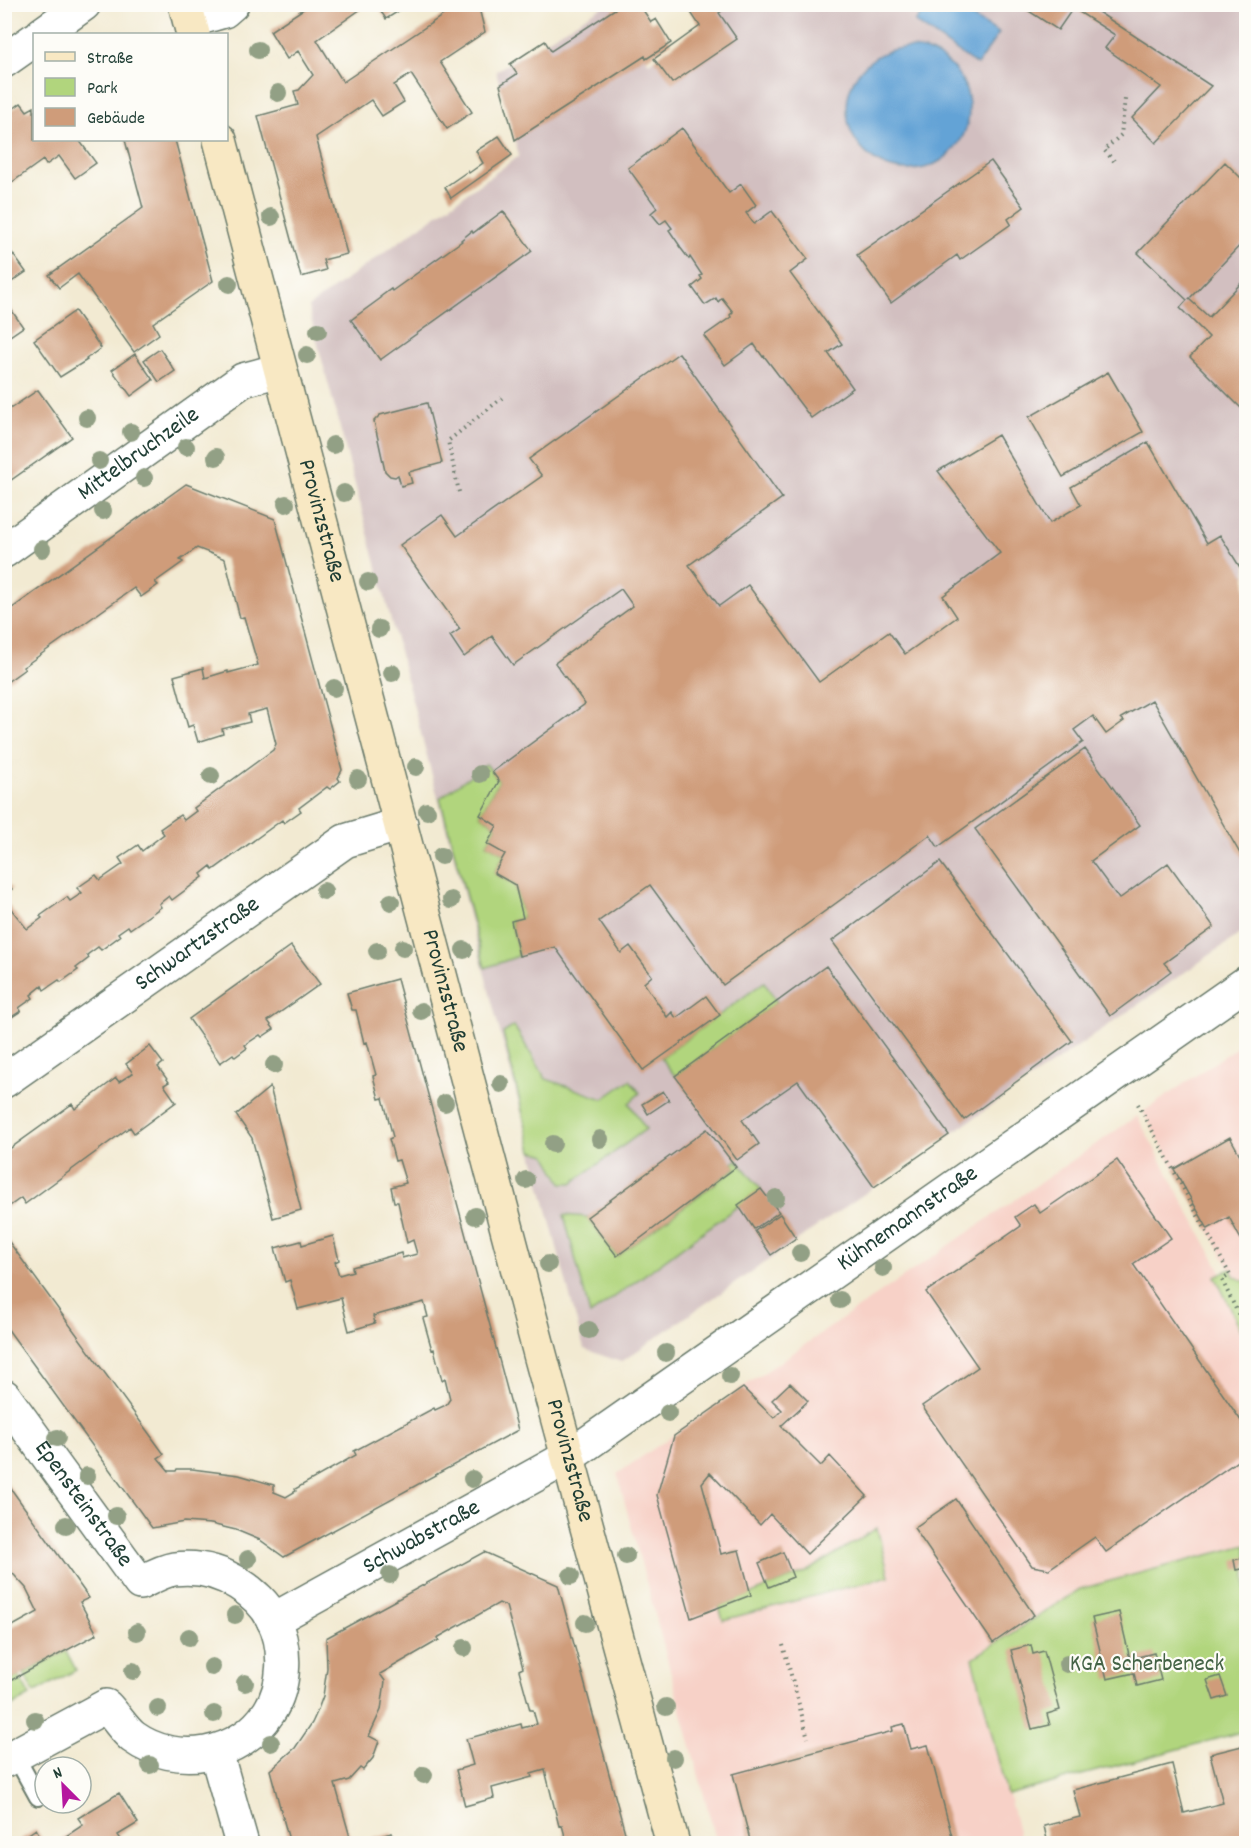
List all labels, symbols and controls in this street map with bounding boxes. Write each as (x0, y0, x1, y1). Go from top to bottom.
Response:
legend (33, 33, 228, 141)
text: Straße (87, 47, 133, 72)
text: Park (87, 77, 118, 102)
text: Gebäude (87, 107, 145, 132)
street label: Mittelbruchzeile (71, 399, 207, 510)
street label: Provinzstraße (288, 456, 353, 586)
street label: Schwartzstraße (128, 889, 267, 1001)
street label: Provinzstraße (412, 926, 477, 1056)
street label: Kühnemannstraße (831, 1158, 986, 1280)
street label: Provinzstraße (536, 1395, 602, 1526)
street label: Epensteinstraße (25, 1434, 141, 1575)
street label: Schwabstraße (357, 1492, 487, 1584)
park label: KGA Scherbeneck (1070, 1648, 1224, 1682)
north arrow (33, 1755, 93, 1815)
text: N (50, 1761, 66, 1786)

